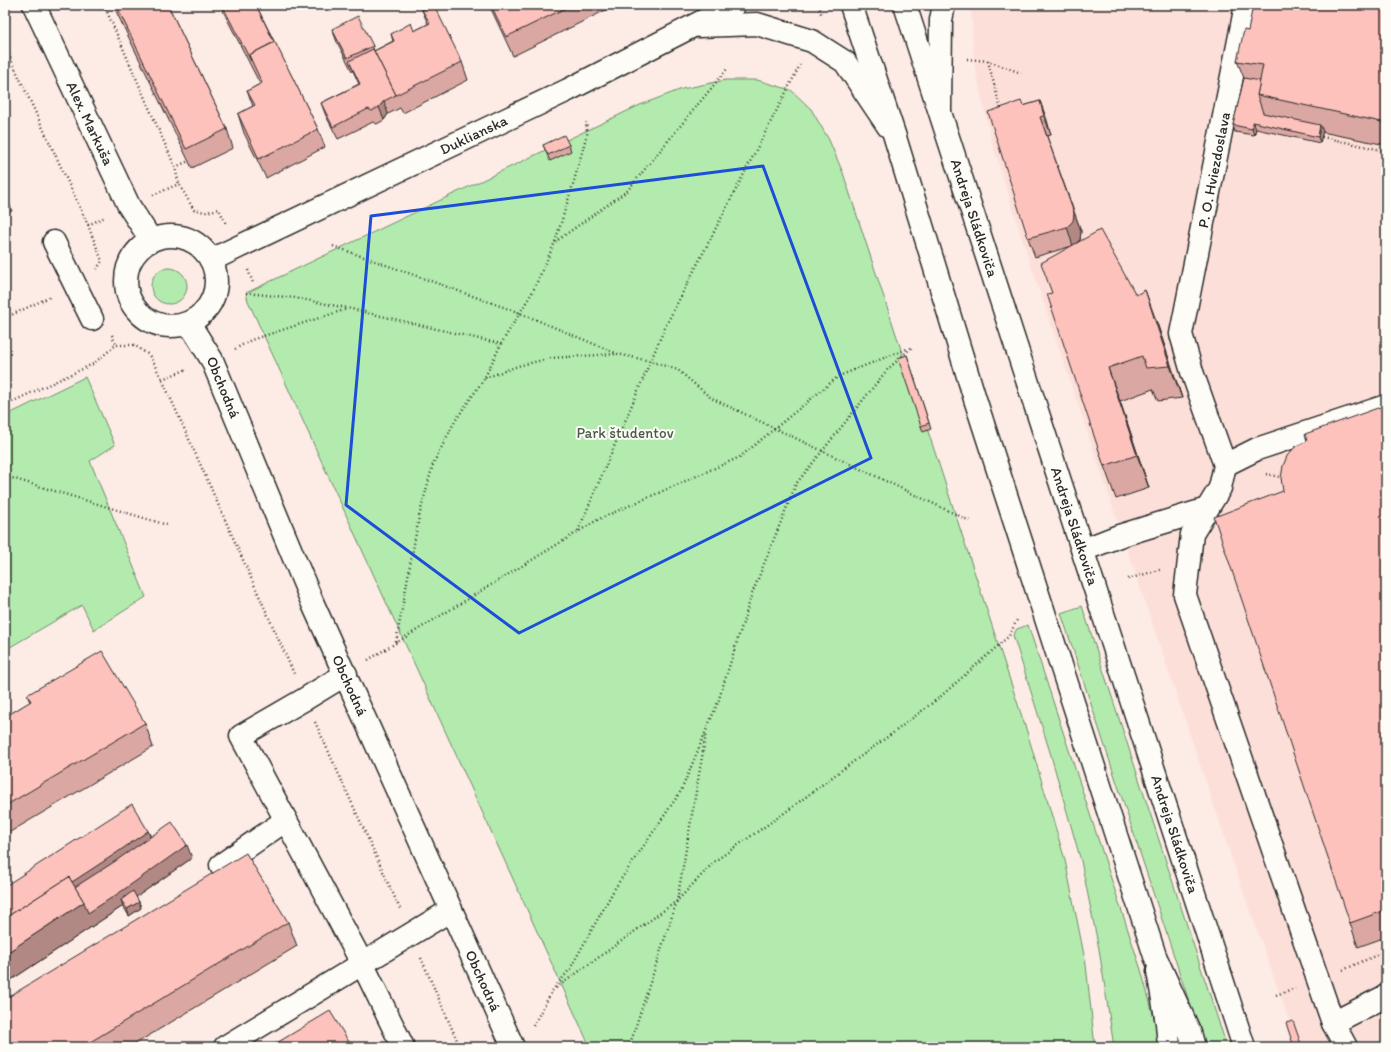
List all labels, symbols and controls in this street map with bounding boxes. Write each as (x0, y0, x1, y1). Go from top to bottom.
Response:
street label: Alex. Markuša (62, 78, 118, 169)
street label: P. O. Hviezdoslava (1194, 110, 1234, 229)
street label: Duklianska (437, 111, 511, 159)
street label: Andreja Sládkoviča (947, 157, 1002, 280)
street label: Obchodná (202, 354, 244, 421)
park label: Park študentov (576, 424, 674, 442)
street label: Andreja Sládkoviča (1047, 465, 1102, 588)
street label: Obchodná (328, 652, 371, 719)
street label: Andreja Sládkoviča (1147, 773, 1202, 896)
street label: Obchodná (461, 947, 505, 1014)

